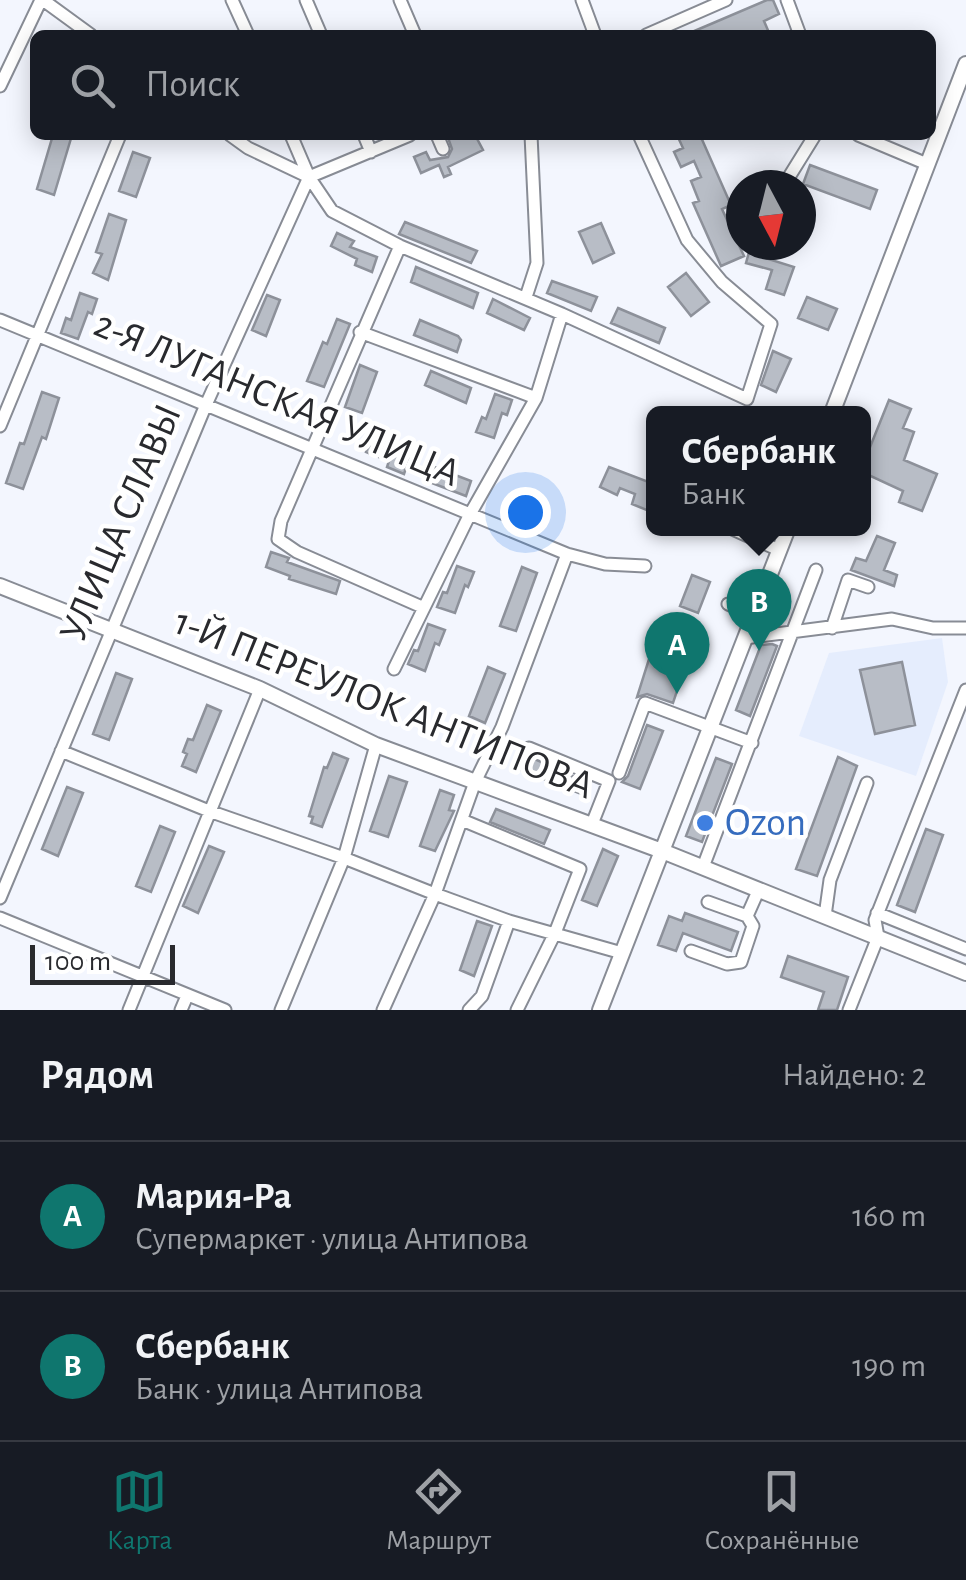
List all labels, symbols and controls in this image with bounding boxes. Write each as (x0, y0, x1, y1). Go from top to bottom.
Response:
search box (30, 30, 936, 140)
icon: search (65, 58, 120, 113)
text: Поиск (145, 66, 240, 104)
north arrow (726, 170, 816, 260)
street label: 2-Я ЛУГАНСКАЯ УЛИЦА (88, 304, 466, 494)
street label: УЛИЦА СЛАВЫ (53, 399, 189, 647)
popup (646, 406, 871, 536)
text: Сбербанк (681, 433, 836, 471)
text: Банк (681, 478, 745, 510)
your location (500, 487, 551, 538)
pin: B (726, 568, 792, 651)
street label: 1-Й ПЕРЕУЛОК АНТИПОВА (169, 601, 600, 806)
pin: A (644, 612, 710, 694)
place label: Ozon (725, 803, 806, 843)
marker: Ozon (694, 812, 716, 834)
scale bar (30, 940, 175, 984)
text: 100 m (45, 948, 111, 976)
text: Рядом (40, 1054, 154, 1096)
text: Найдено: 2 (782, 1059, 926, 1091)
text: Мария-Ра (135, 1178, 292, 1216)
text: A (63, 1200, 82, 1232)
text: 160 m (852, 1200, 926, 1232)
text: Супермаркет · улица Антипова (135, 1223, 528, 1255)
text: Сбербанк (135, 1328, 290, 1366)
text: B (63, 1350, 82, 1382)
text: 190 m (852, 1350, 926, 1382)
text: Банк · улица Антипова (135, 1373, 423, 1405)
tab: Карта (107, 1464, 172, 1558)
tab: Маршрут (386, 1464, 491, 1558)
tab: Сохранённые (705, 1464, 859, 1558)

